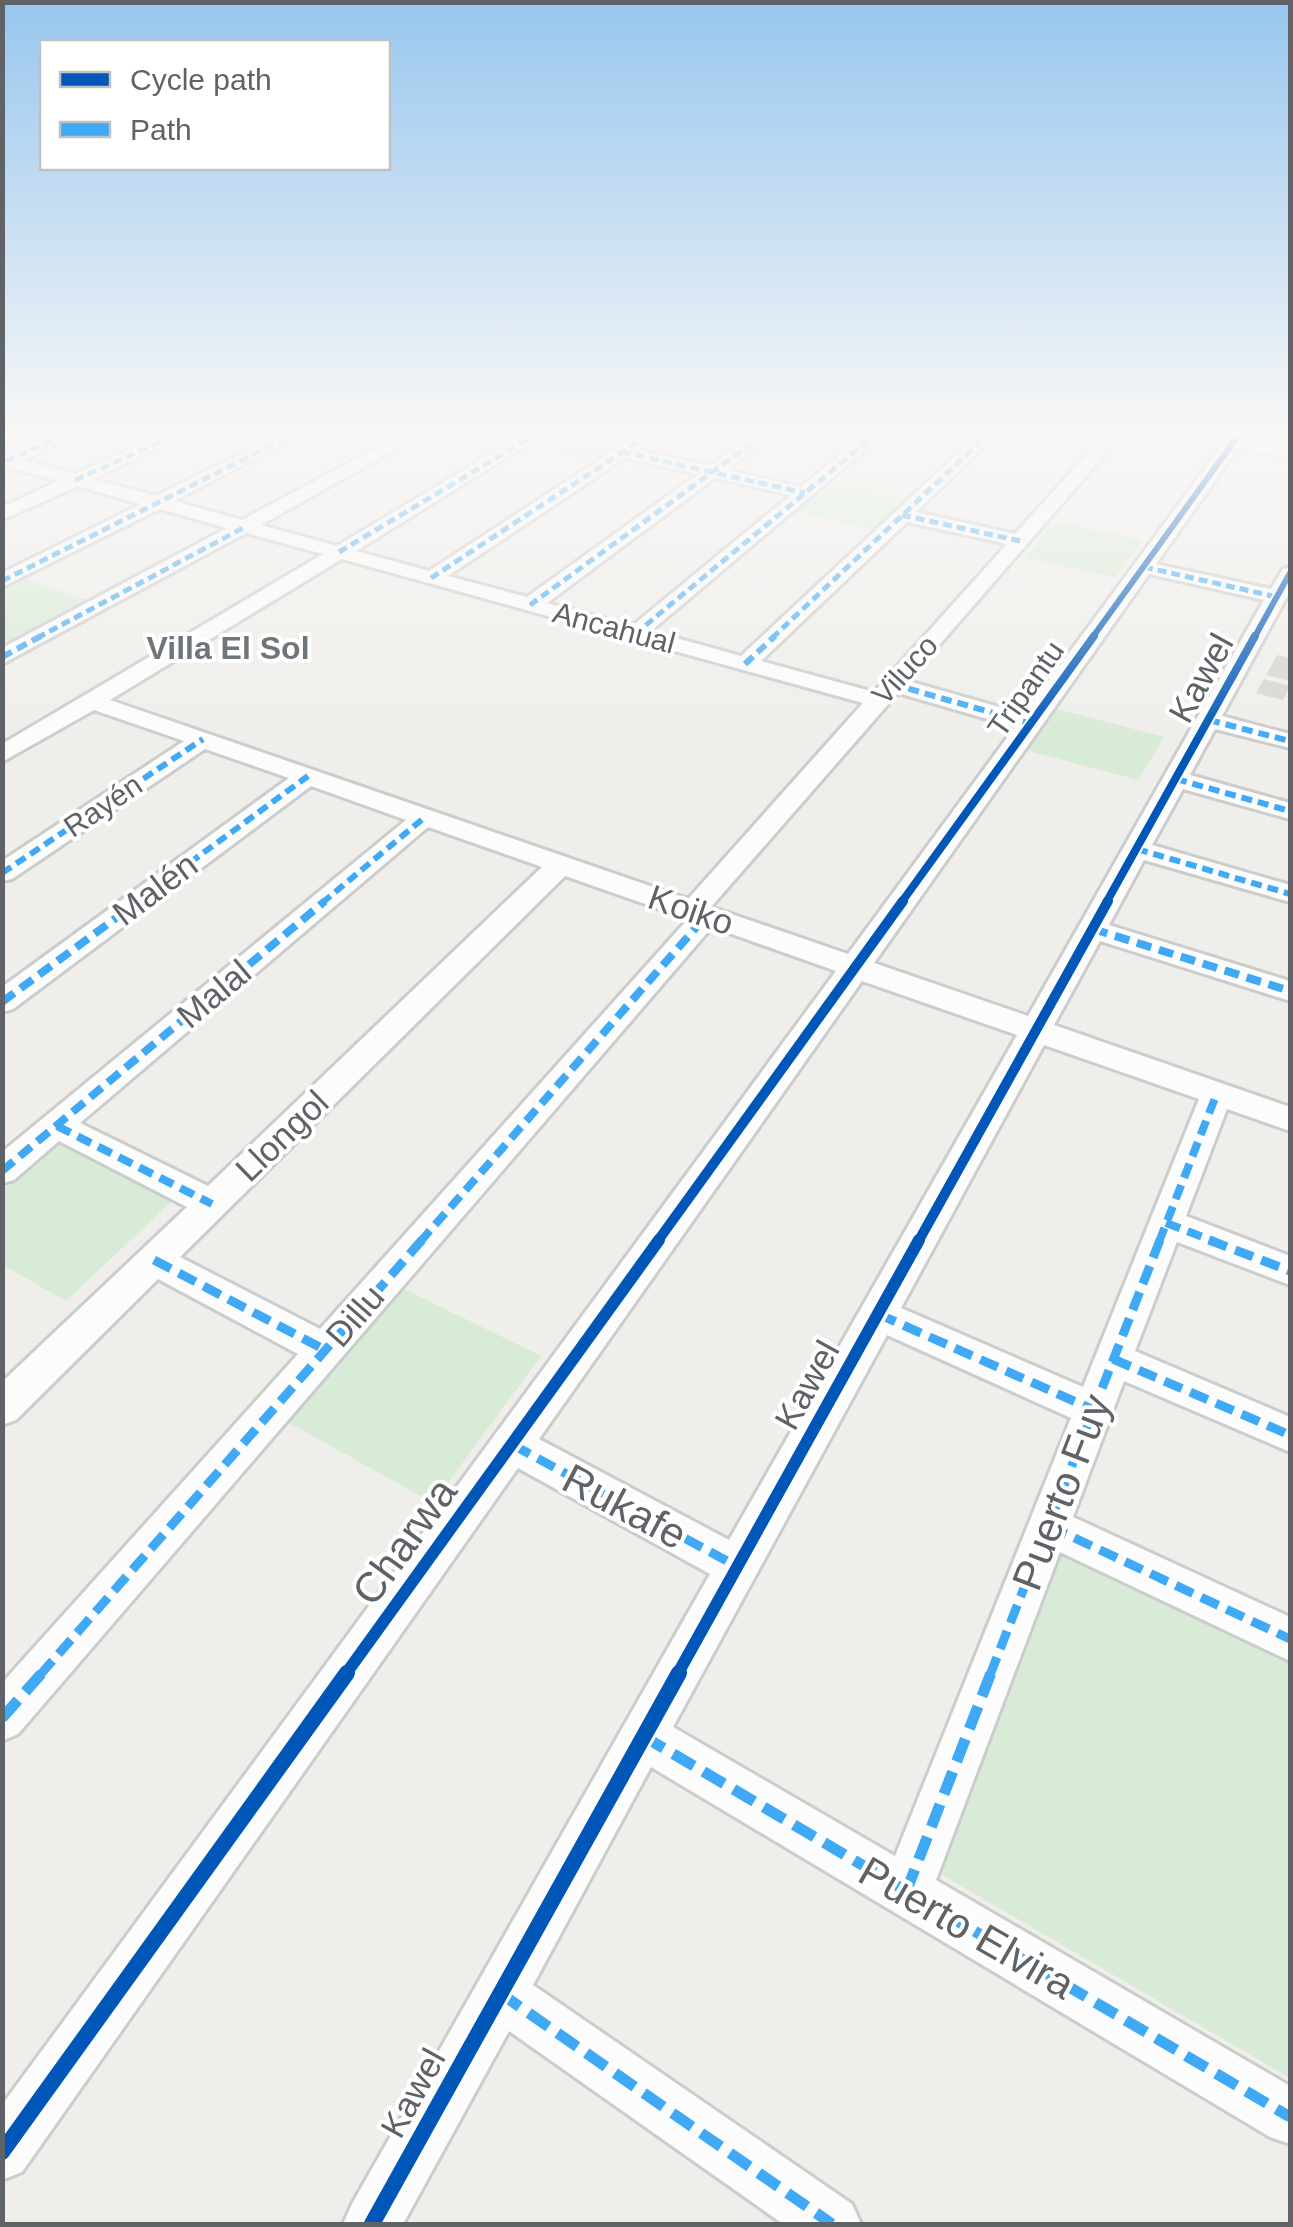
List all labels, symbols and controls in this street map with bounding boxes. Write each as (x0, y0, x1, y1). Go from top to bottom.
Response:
legend (40, 40, 390, 170)
text: Cycle path (130, 63, 272, 96)
text: Path (130, 113, 192, 146)
street label: Ancahual (549, 595, 679, 660)
street label: Kawel (1160, 627, 1241, 729)
street label: Viluco (865, 628, 944, 711)
district label: Villa El Sol (146, 630, 310, 666)
street label: Tripantu (981, 635, 1070, 743)
street label: Rayén (58, 768, 148, 844)
street label: Malén (105, 844, 205, 933)
street label: Koiko (643, 877, 739, 942)
street label: Malal (169, 952, 258, 1035)
street label: Llongol (228, 1082, 336, 1189)
street label: Dillu (318, 1277, 392, 1354)
street label: Kawel (766, 1334, 847, 1436)
street label: Puerto Fuy (1003, 1388, 1120, 1596)
street label: Rukafe (555, 1454, 695, 1558)
street label: Charwa (343, 1468, 466, 1614)
street label: Puerto Elvira (851, 1847, 1083, 2008)
street label: Kawel (372, 2042, 453, 2144)

